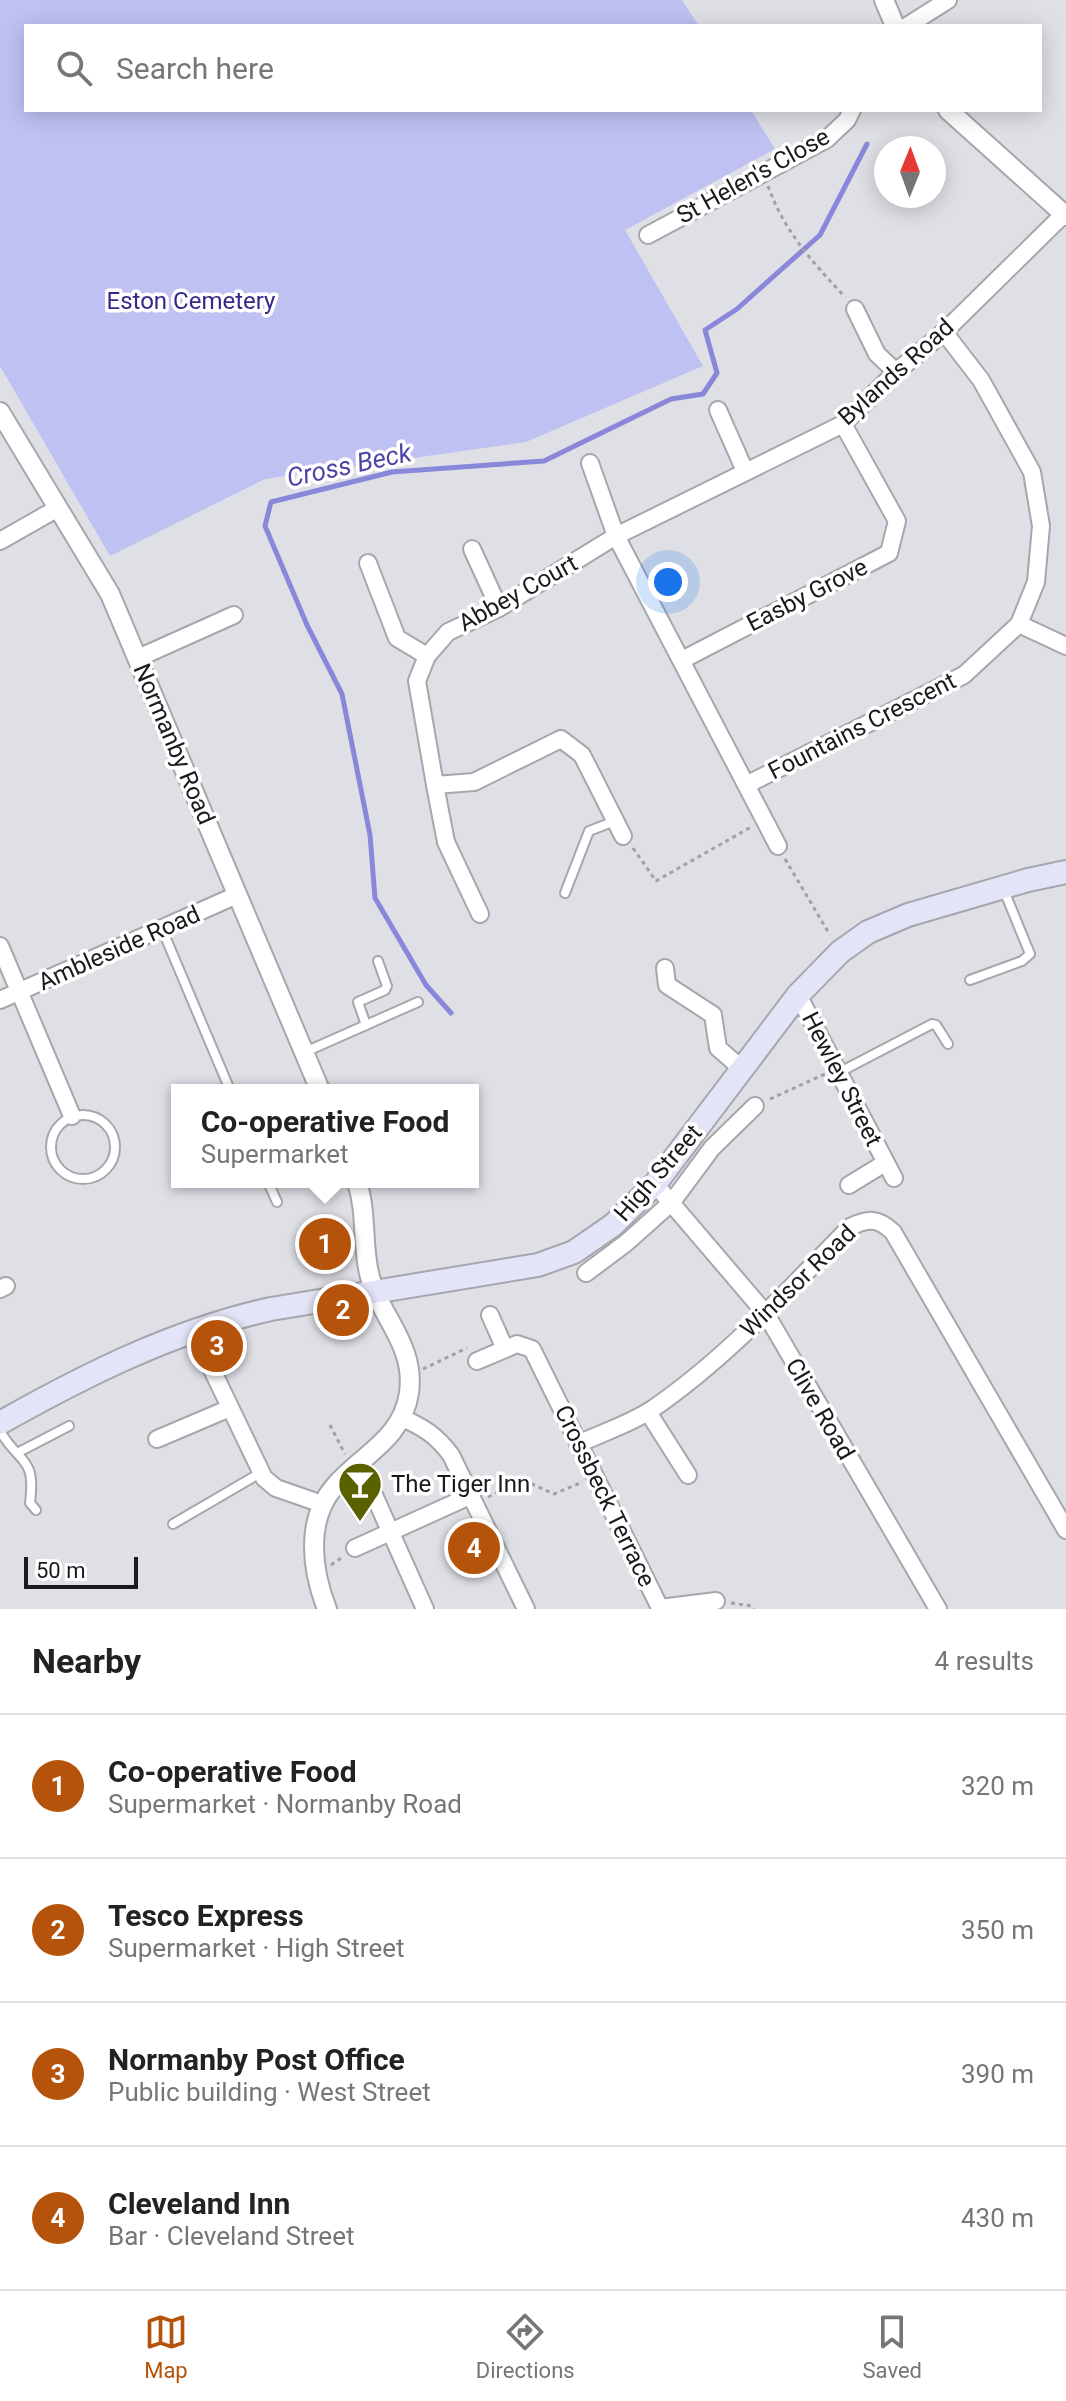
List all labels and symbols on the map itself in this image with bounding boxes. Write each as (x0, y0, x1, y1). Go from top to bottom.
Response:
street label: St Helen's Close (672, 122, 834, 230)
north arrow (874, 136, 946, 208)
park label: Eston Cemetery (107, 287, 276, 315)
street label: Bylands Road (833, 313, 959, 431)
water label: Cross Beck (284, 437, 415, 493)
street label: Abbey Court (454, 549, 582, 637)
street label: Easby Grove (742, 553, 872, 637)
your location (648, 562, 688, 602)
street label: Normanby Road (128, 659, 220, 829)
street label: Fountains Crescent (764, 667, 961, 785)
street label: Ambleside Road (34, 900, 204, 996)
street label: Hewley Street (796, 1007, 888, 1151)
street label: High Street (608, 1119, 708, 1227)
pin: 1 (299, 1214, 351, 1274)
street label: Windsor Road (735, 1219, 861, 1343)
pin: 2 (317, 1280, 369, 1340)
pin: 3 (191, 1316, 243, 1376)
street label: Clive Road (780, 1353, 860, 1465)
street label: Crossbeck Terrace (549, 1401, 661, 1591)
bar icon: The Tiger Inn (336, 1460, 384, 1523)
place label: The Tiger Inn (391, 1470, 530, 1498)
pin: 4 (448, 1518, 500, 1578)
scale bar (24, 1553, 138, 1589)

